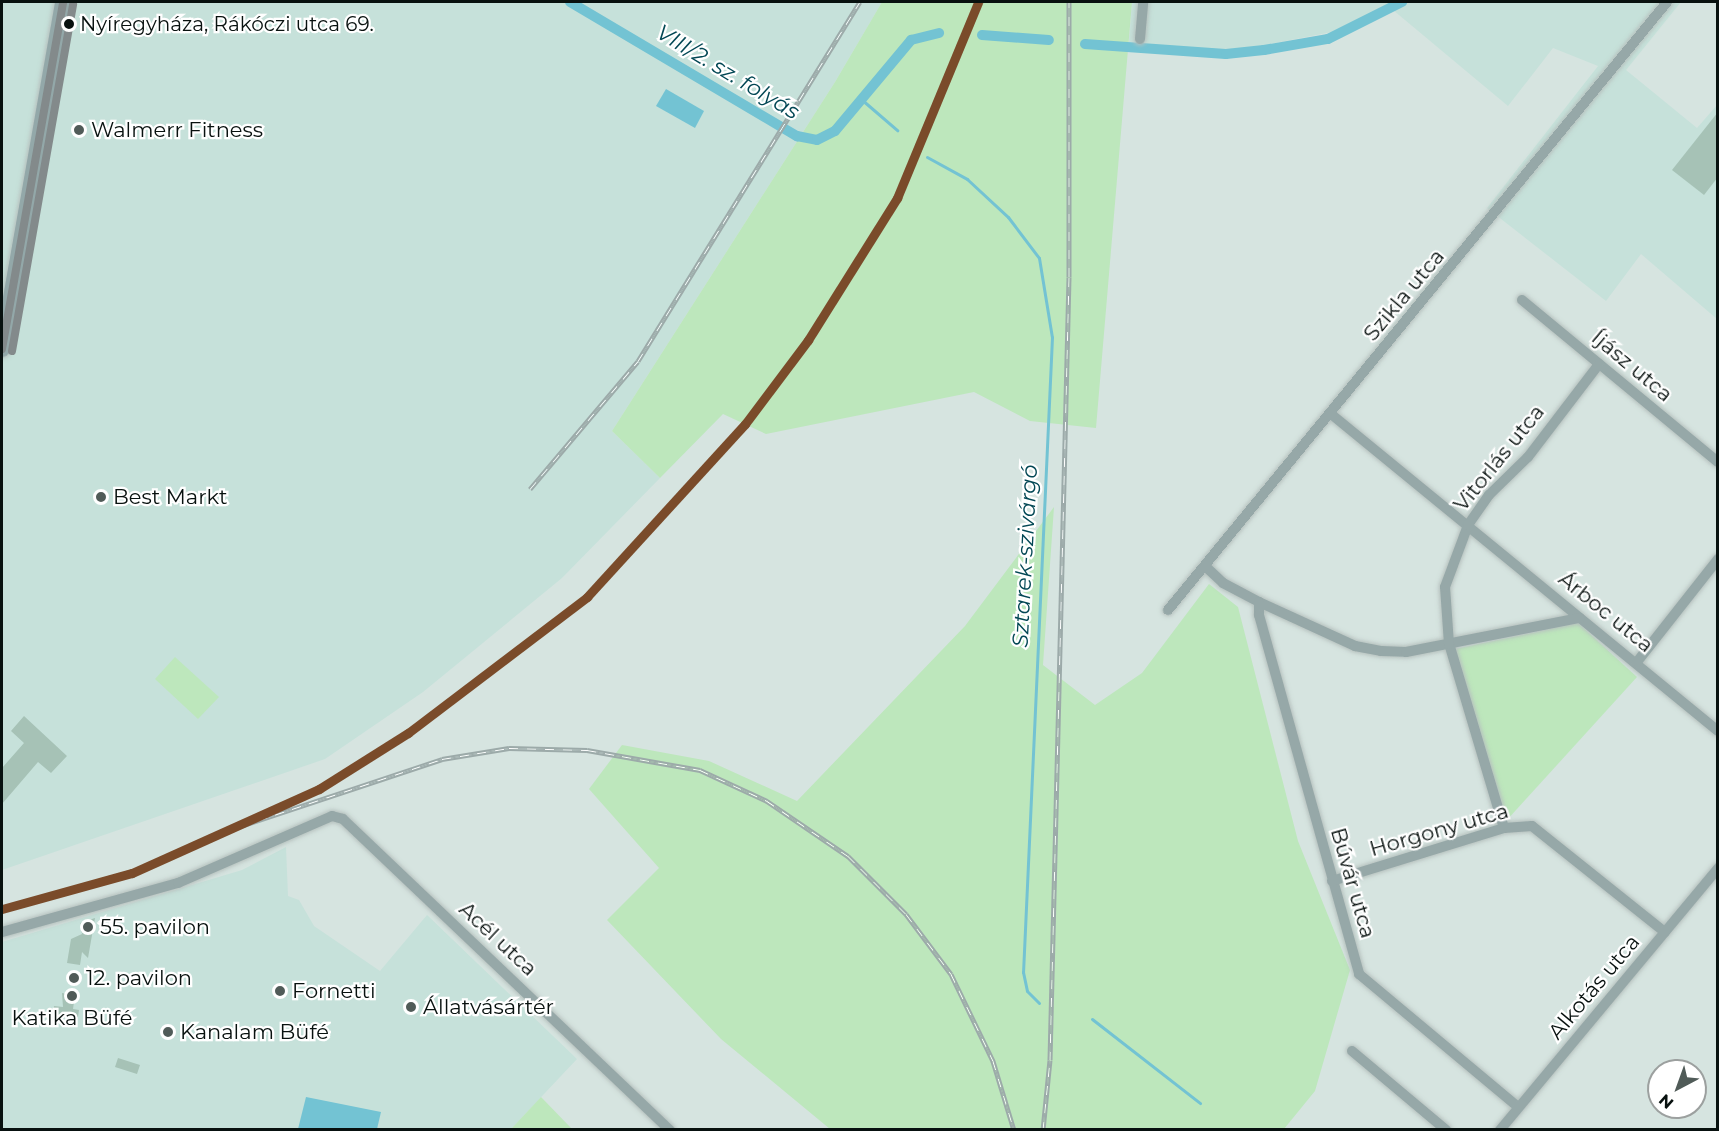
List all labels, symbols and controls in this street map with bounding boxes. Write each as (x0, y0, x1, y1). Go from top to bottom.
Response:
place label: Nyíregyháza, Rákóczi utca 69. (80, 12, 374, 36)
marker: Nyíregyháza, Rákóczi utca 69. (63, 18, 75, 30)
water label: VIII/2. sz. folyás (652, 19, 804, 125)
place label: Walmerr Fitness (91, 117, 263, 143)
marker: Walmerr Fitness (72, 123, 86, 137)
street label: Szikla utca (1358, 244, 1450, 346)
street label: Íjász utca (1586, 325, 1678, 407)
street label: Vitorlás utca (1448, 400, 1550, 516)
water label: Sztarek-szivárgó (1007, 464, 1043, 648)
place label: Best Markt (113, 484, 228, 510)
marker: Best Markt (94, 490, 108, 504)
street label: Árboc utca (1554, 566, 1658, 658)
street label: Horgony utca (1367, 798, 1511, 862)
street label: Búvár utca (1325, 825, 1381, 941)
street label: Acél utca (454, 897, 542, 981)
place label: 55. pavilon (100, 914, 210, 940)
marker: 55. pavilon (81, 920, 95, 934)
street label: Alkotás utca (1543, 930, 1645, 1044)
place label: 12. pavilon (86, 965, 192, 991)
marker: 12. pavilon (67, 971, 81, 985)
place label: Fornetti (292, 978, 376, 1004)
marker: Fornetti (273, 984, 287, 998)
marker: Katika Büfé (65, 989, 79, 1003)
place label: Állatvásártér (423, 994, 554, 1020)
marker: Állatvásártér (404, 1000, 418, 1014)
place label: Katika Büfé (11, 1005, 133, 1031)
place label: Kanalam Büfé (180, 1019, 329, 1045)
marker: Kanalam Büfé (161, 1025, 175, 1039)
north arrow (1647, 1059, 1707, 1119)
text: N (1655, 1090, 1677, 1113)

